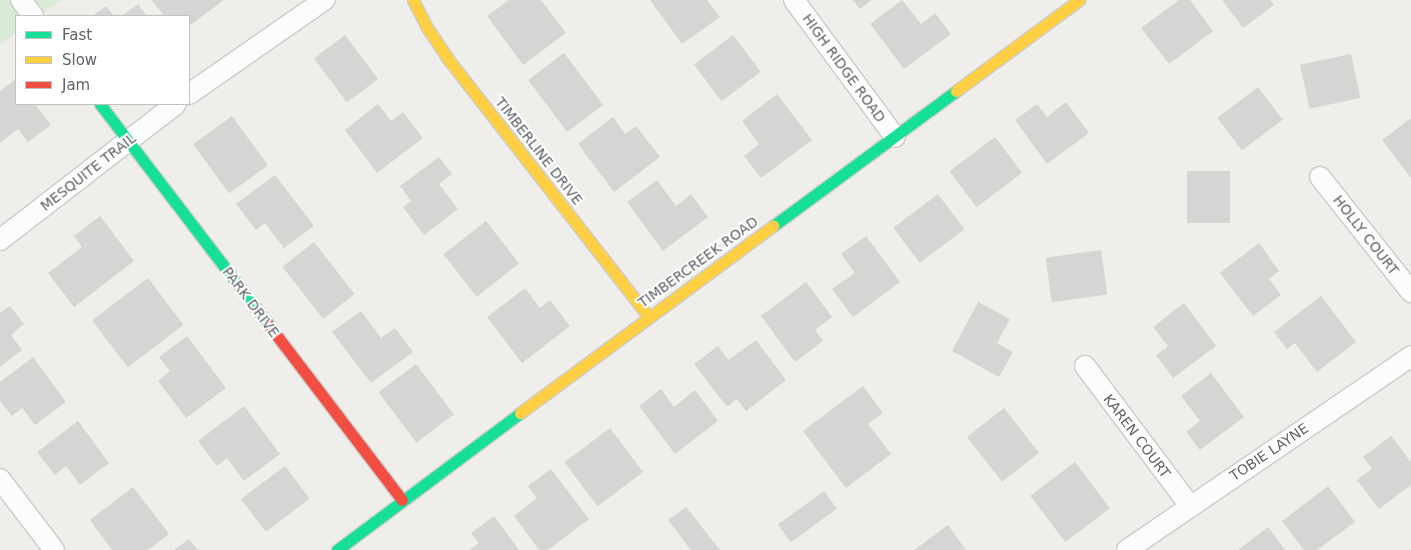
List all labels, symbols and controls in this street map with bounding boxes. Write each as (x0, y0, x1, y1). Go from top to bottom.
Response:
street label: HIGH RIDGE ROAD (799, 10, 889, 126)
legend (15, 15, 190, 105)
text: Fast (62, 26, 92, 44)
text: Slow (62, 51, 97, 69)
text: Jam (62, 76, 90, 94)
street label: TIMBERLINE DRIVE (492, 94, 586, 208)
street label: MESQUITE TRAIL (37, 130, 139, 214)
street label: HOLLY COURT (1330, 192, 1402, 278)
street label: TIMBERCREEK ROAD (635, 213, 761, 311)
street label: PARK DRIVE (219, 264, 283, 340)
street label: KAREN COURT (1100, 391, 1174, 481)
street label: TOBIE LAYNE (1227, 420, 1311, 484)

